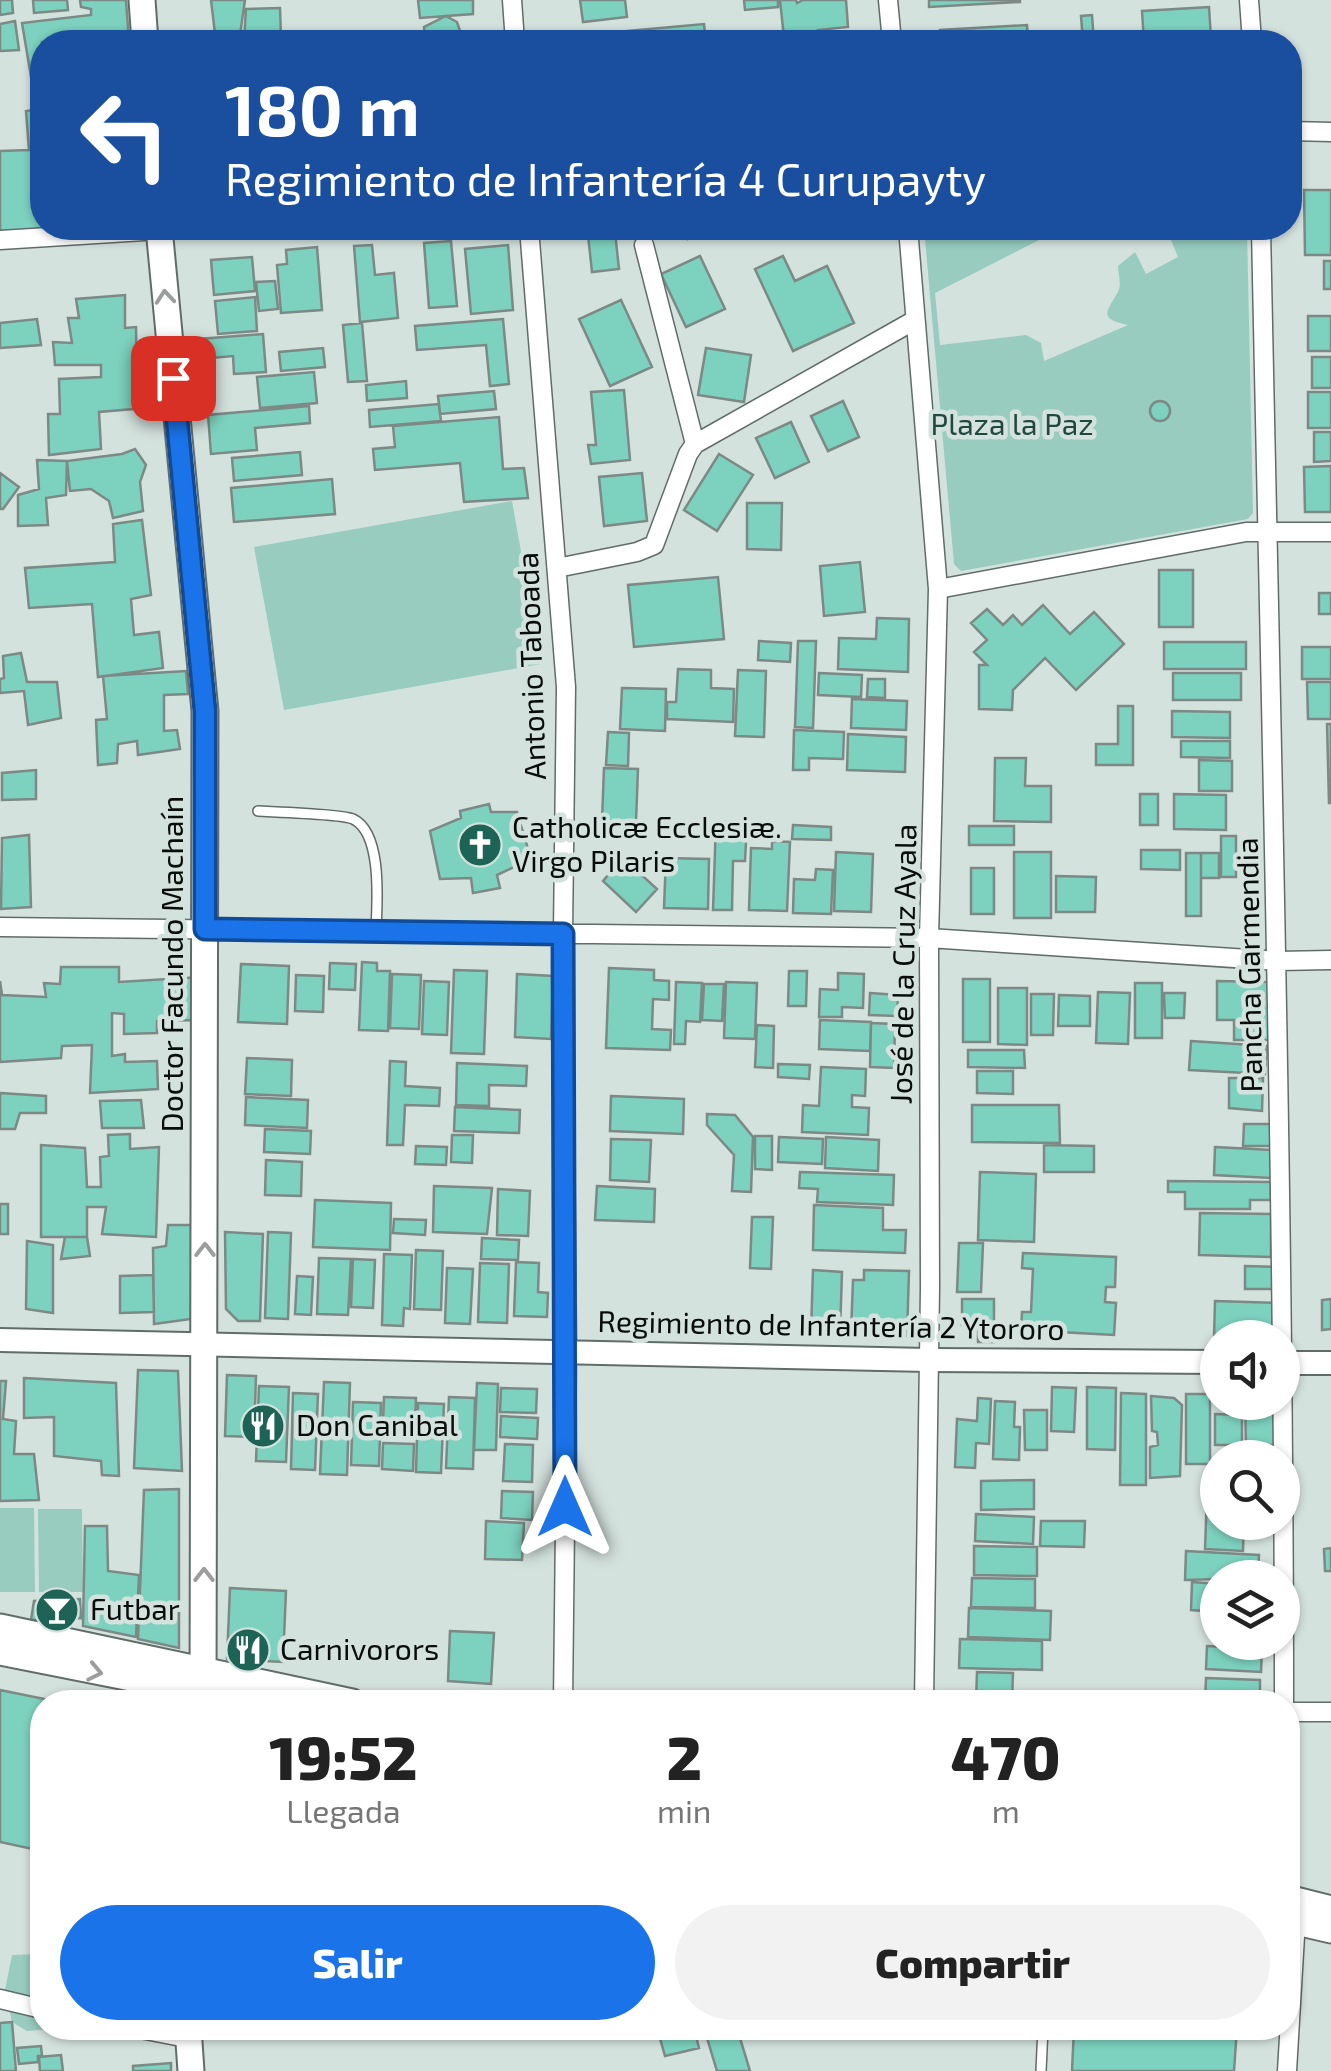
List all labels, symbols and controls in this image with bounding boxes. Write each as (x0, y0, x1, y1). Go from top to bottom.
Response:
text: 180 m (225, 66, 420, 150)
icon: left (60, 70, 190, 200)
text: Regimiento de Infantería 4 Curupayty (225, 151, 986, 205)
one-way arrow (155, 289, 176, 305)
pin (131, 336, 216, 421)
icon: arrive (146, 351, 201, 406)
park label: Plaza la Paz (931, 405, 1093, 441)
street label: Antonio Taboada (508, 552, 552, 781)
street label: Doctor Facundo Machaín (153, 796, 189, 1132)
place label: Catholicæ Ecclesiæ. Virgo Pilaris (512, 808, 782, 878)
church icon: Catholicæ Ecclesiæ. Virgo Pilaris (457, 822, 503, 868)
street label: José de la Cruz Ayala (882, 823, 922, 1105)
street label: Pancha Garmendia (1228, 837, 1268, 1093)
one-way arrow (194, 1242, 216, 1258)
street label: Regimiento de Infantería 2 Ytororo (597, 1302, 1065, 1346)
map controls (1200, 1320, 1300, 1660)
button: sound (1200, 1320, 1300, 1420)
restaurant icon: Don Canibal (240, 1403, 286, 1449)
place label: Don Canibal (296, 1406, 458, 1442)
button: search (1200, 1440, 1300, 1540)
position arrow (513, 1455, 617, 1559)
button: layers (1200, 1560, 1300, 1660)
one-way arrow (193, 1567, 215, 1582)
bar icon: Futbar (34, 1587, 80, 1633)
place label: Futbar (90, 1590, 180, 1626)
restaurant icon: Carnivorors (225, 1627, 271, 1673)
place label: Carnivorors (280, 1630, 439, 1666)
one-way arrow (86, 1661, 103, 1682)
text: 19:52 (269, 1720, 418, 1792)
text: 2 (666, 1720, 702, 1792)
text: 470 (951, 1720, 1061, 1792)
text: Llegada (286, 1791, 401, 1829)
text: min (657, 1791, 711, 1829)
text: m (992, 1791, 1020, 1829)
button: Salir (60, 1905, 655, 2020)
button: Compartir (675, 1905, 1270, 2020)

